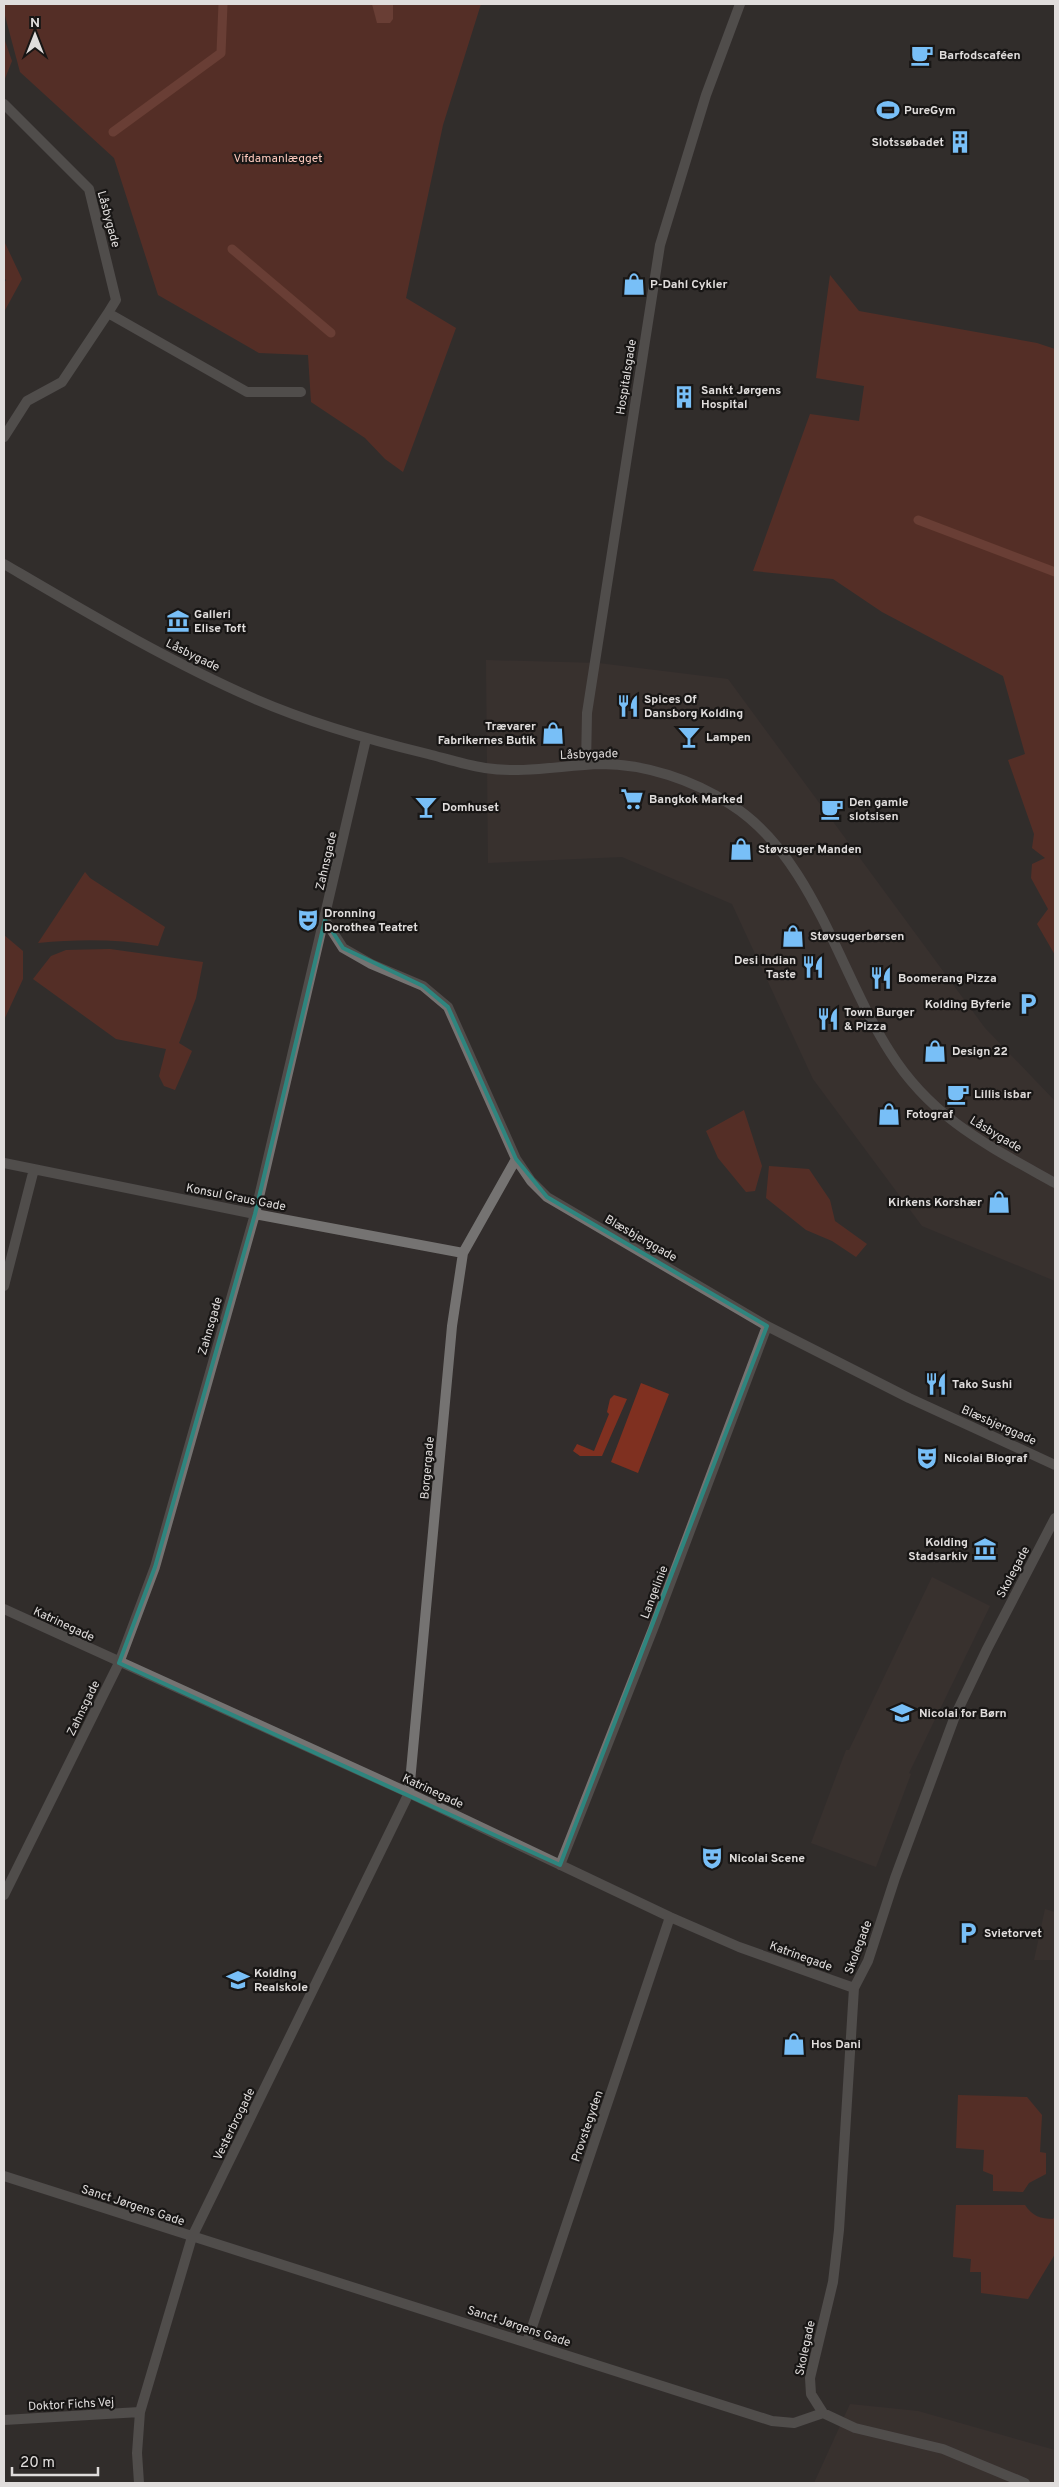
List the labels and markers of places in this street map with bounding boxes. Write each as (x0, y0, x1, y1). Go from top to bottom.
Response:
cafe icon: Barfodscaféen (909, 42, 935, 68)
place label: Barfodscaféen (939, 48, 1021, 64)
sports icon: PureGym (875, 97, 901, 123)
place label: PureGym (904, 103, 955, 119)
building icon: Slotssøbadet (947, 129, 973, 155)
place label: Slotssøbadet (871, 135, 944, 151)
shop icon: P-Dahl Cykler (621, 271, 647, 297)
place label: P-Dahl Cykler (650, 277, 727, 293)
place label: Sankt Jørgens Hospital (701, 383, 781, 413)
building icon: Sankt Jørgens Hospital (671, 384, 697, 410)
place label: Galleri Elise Toft (194, 607, 246, 637)
museum icon: Galleri Elise Toft (165, 608, 191, 634)
place label: Spices Of Dansborg Kolding (644, 692, 743, 722)
restaurant icon: Spices Of Dansborg Kolding (615, 693, 641, 719)
place label: Trævarer Fabrikernes Butik (438, 719, 536, 749)
shop icon: Trævarer Fabrikernes Butik (540, 720, 566, 746)
bar icon: Lampen (676, 724, 702, 750)
place label: Lampen (706, 730, 751, 746)
supermarket icon: Bangkok Marked (619, 786, 645, 812)
place label: Bangkok Marked (649, 792, 743, 808)
bar icon: Domhuset (413, 794, 439, 820)
place label: Den gamle slotsisen (849, 795, 909, 825)
cafe icon: Den gamle slotsisen (819, 796, 845, 822)
place label: Domhuset (442, 800, 499, 816)
shop icon: Støvsuger Manden (728, 836, 754, 862)
place label: Støvsuger Manden (758, 842, 862, 858)
place label: Dronning Dorothea Teatret (324, 906, 418, 936)
theatre icon: Dronning Dorothea Teatret (295, 907, 321, 933)
shop icon: Støvsugerbørsen (780, 923, 806, 949)
place label: Støvsugerbørsen (810, 929, 904, 945)
place label: Desi Indian Taste (734, 953, 796, 983)
restaurant icon: Desi Indian Taste (800, 954, 826, 980)
restaurant icon: Boomerang Pizza (868, 965, 894, 991)
place label: Boomerang Pizza (898, 971, 997, 987)
parking icon: Kolding Byferie (1015, 991, 1041, 1017)
place label: Kolding Byferie (925, 997, 1011, 1013)
place label: Town Burger & Pizza (844, 1005, 915, 1035)
restaurant icon: Town Burger & Pizza (815, 1006, 841, 1032)
shop icon: Design 22 (922, 1038, 948, 1064)
place label: Design 22 (952, 1044, 1008, 1060)
cafe icon: Lillis isbar (945, 1081, 971, 1107)
place label: Lillis isbar (974, 1087, 1032, 1103)
shop icon: Fotograf (876, 1101, 902, 1127)
place label: Fotograf (906, 1107, 954, 1123)
shop icon: Kirkens Korshær (986, 1189, 1012, 1215)
place label: Kirkens Korshær (888, 1195, 982, 1211)
restaurant icon: Tako Sushi (923, 1371, 949, 1397)
place label: Tako Sushi (952, 1377, 1012, 1393)
theatre icon: Nicolai Biograf (914, 1445, 940, 1471)
place label: Nicolai Biograf (944, 1451, 1028, 1467)
place label: Kolding Stadsarkiv (908, 1535, 968, 1565)
museum icon: Kolding Stadsarkiv (972, 1536, 998, 1562)
school or university icon: Nicolai for Børn (889, 1700, 915, 1726)
place label: Nicolai for Børn (919, 1706, 1007, 1722)
theatre icon: Nicolai Scene (699, 1845, 725, 1871)
place label: Nicolai Scene (729, 1851, 805, 1867)
parking icon: Svietorvet (955, 1920, 981, 1946)
place label: Svietorvet (984, 1926, 1042, 1942)
place label: Kolding Realskole (254, 1966, 308, 1996)
school or university icon: Kolding Realskole (225, 1967, 251, 1993)
shop icon: Hos Dani (781, 2031, 807, 2057)
place label: Hos Dani (811, 2037, 861, 2053)

